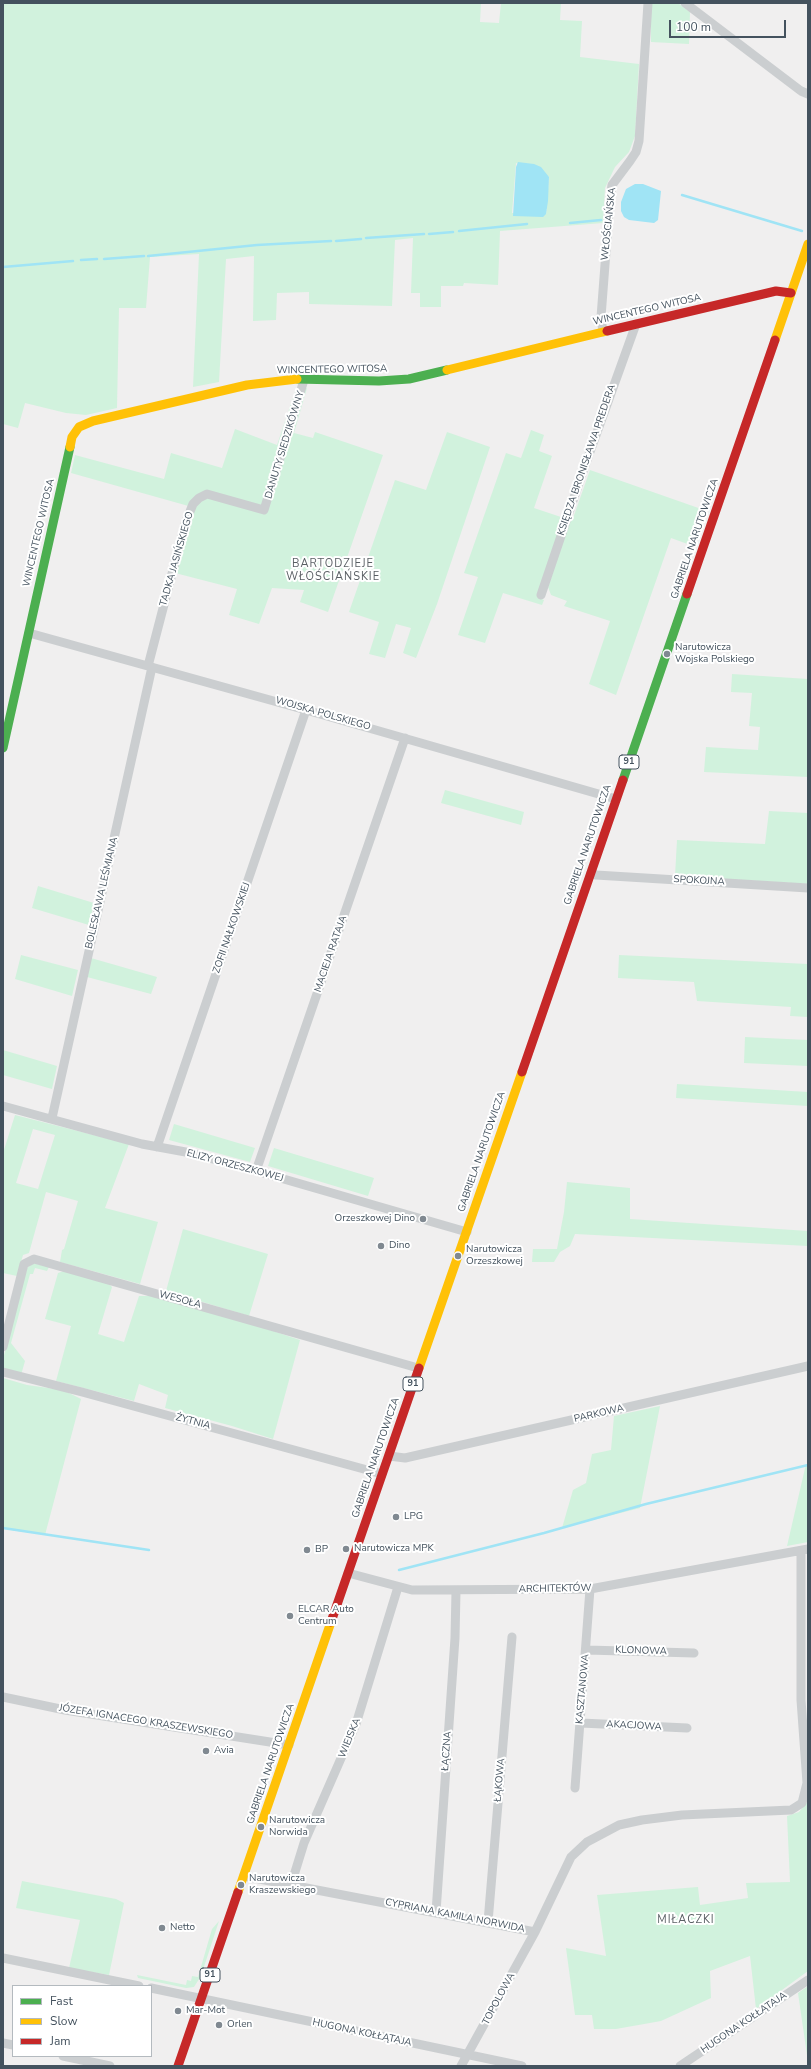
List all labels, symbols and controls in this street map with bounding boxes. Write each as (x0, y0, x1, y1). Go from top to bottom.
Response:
scale bar (671, 12, 788, 38)
text: 100 m (676, 19, 711, 35)
street label: WŁOŚCIAŃSKA (599, 187, 619, 261)
street label: WINCENTEGO WITOSA (592, 292, 702, 328)
street label: WINCENTEGO WITOSA (277, 363, 387, 377)
street label: KSIĘDZA BRONISŁAWA PREDERA (555, 383, 619, 537)
street label: DANUTY SIEDZIKÓWNY (263, 390, 307, 500)
street label: GABRIELA NARUTOWICZA (669, 477, 721, 601)
street label: WINCENTEGO WITOSA (21, 478, 57, 588)
street label: TADKA JASIŃSKIEGO (158, 510, 196, 608)
district label: BARTODZIEJE WŁOŚCIAŃSKIE (286, 557, 380, 583)
place label: Narutowicza Wojska Polskiego (675, 642, 754, 666)
marker: Narutowicza Wojska Polskiego (662, 649, 672, 659)
street label: WOJSKA POLSKIEGO (274, 695, 372, 733)
road number: 91 (619, 755, 639, 769)
street label: GABRIELA NARUTOWICZA (562, 783, 614, 907)
street label: BOLESŁAWA LEŚMIANA (83, 836, 121, 950)
street label: SPOKOJNA (673, 874, 725, 888)
street label: ZOFII NAŁKOWSKIEJ (211, 881, 253, 975)
street label: MACIEJA RATAJA (312, 914, 350, 994)
street label: GABRIELA NARUTOWICZA (456, 1090, 508, 1214)
street label: ELIZY ORZESZKOWEJ (185, 1147, 285, 1185)
place label: Orzeszkowej Dino (335, 1213, 415, 1225)
marker: Orzeszkowej Dino (418, 1214, 428, 1224)
place label: Dino (389, 1240, 410, 1252)
marker: Dino (376, 1241, 386, 1251)
place label: Narutowicza Orzeszkowej (466, 1244, 523, 1268)
marker: Narutowicza Orzeszkowej (453, 1251, 463, 1261)
street label: WESOŁA (158, 1289, 202, 1311)
road number: 91 (403, 1377, 423, 1391)
street label: GABRIELA NARUTOWICZA (350, 1396, 402, 1520)
street label: PARKOWA (573, 1402, 625, 1426)
street label: ŻYTNIA (174, 1412, 212, 1432)
place label: LPG (404, 1511, 423, 1523)
marker: LPG (391, 1512, 401, 1522)
place label: Narutowicza MPK (354, 1543, 434, 1555)
place label: BP (315, 1544, 328, 1556)
marker: Narutowicza MPK (341, 1544, 351, 1554)
marker: BP (302, 1545, 312, 1555)
street label: ARCHITEKTÓW (519, 1582, 591, 1596)
place label: ELCAR Auto Centrum (298, 1604, 354, 1628)
marker: ELCAR Auto Centrum (285, 1611, 295, 1621)
street label: KLONOWA (615, 1644, 667, 1658)
street label: KASZTANOWA (574, 1653, 592, 1725)
street label: JÓZEFA IGNACEGO KRASZEWSKIEGO (58, 1702, 234, 1742)
street label: GABRIELA NARUTOWICZA (245, 1702, 297, 1826)
street label: WIEJSKA (337, 1716, 363, 1760)
street label: AKACJOWA (606, 1719, 662, 1733)
street label: ŁĄCZNA (440, 1731, 454, 1771)
place label: Avia (214, 1745, 234, 1757)
marker: Avia (201, 1746, 211, 1756)
street label: ŁĄKOWA (492, 1758, 508, 1802)
place label: Narutowicza Norwida (269, 1815, 325, 1838)
marker: Narutowicza Norwida (256, 1822, 266, 1832)
place label: Narutowicza Kraszewskiego (249, 1873, 316, 1896)
marker: Narutowicza Kraszewskiego (236, 1880, 246, 1890)
street label: CYPRIANA KAMILA NORWIDA (384, 1897, 526, 1935)
district label: MIŁACZKI (657, 1913, 715, 1927)
place label: Netto (170, 1922, 195, 1934)
marker: Netto (157, 1923, 167, 1933)
road number: 91 (200, 1968, 220, 1982)
street label: TOPOLOWA (480, 1971, 518, 2027)
legend (12, 1985, 152, 2057)
street label: HUGONA KOŁŁĄTAJA (699, 1990, 789, 2056)
text: Fast (50, 1993, 73, 2009)
place label: Mar-Mot (186, 2005, 225, 2017)
marker: Mar-Mot (173, 2006, 183, 2016)
text: Slow (50, 2013, 78, 2029)
street label: HUGONA KOŁŁĄTAJA (311, 2017, 413, 2049)
place label: Orlen (227, 2019, 252, 2031)
marker: Orlen (214, 2020, 224, 2030)
text: Jam (50, 2033, 71, 2049)

